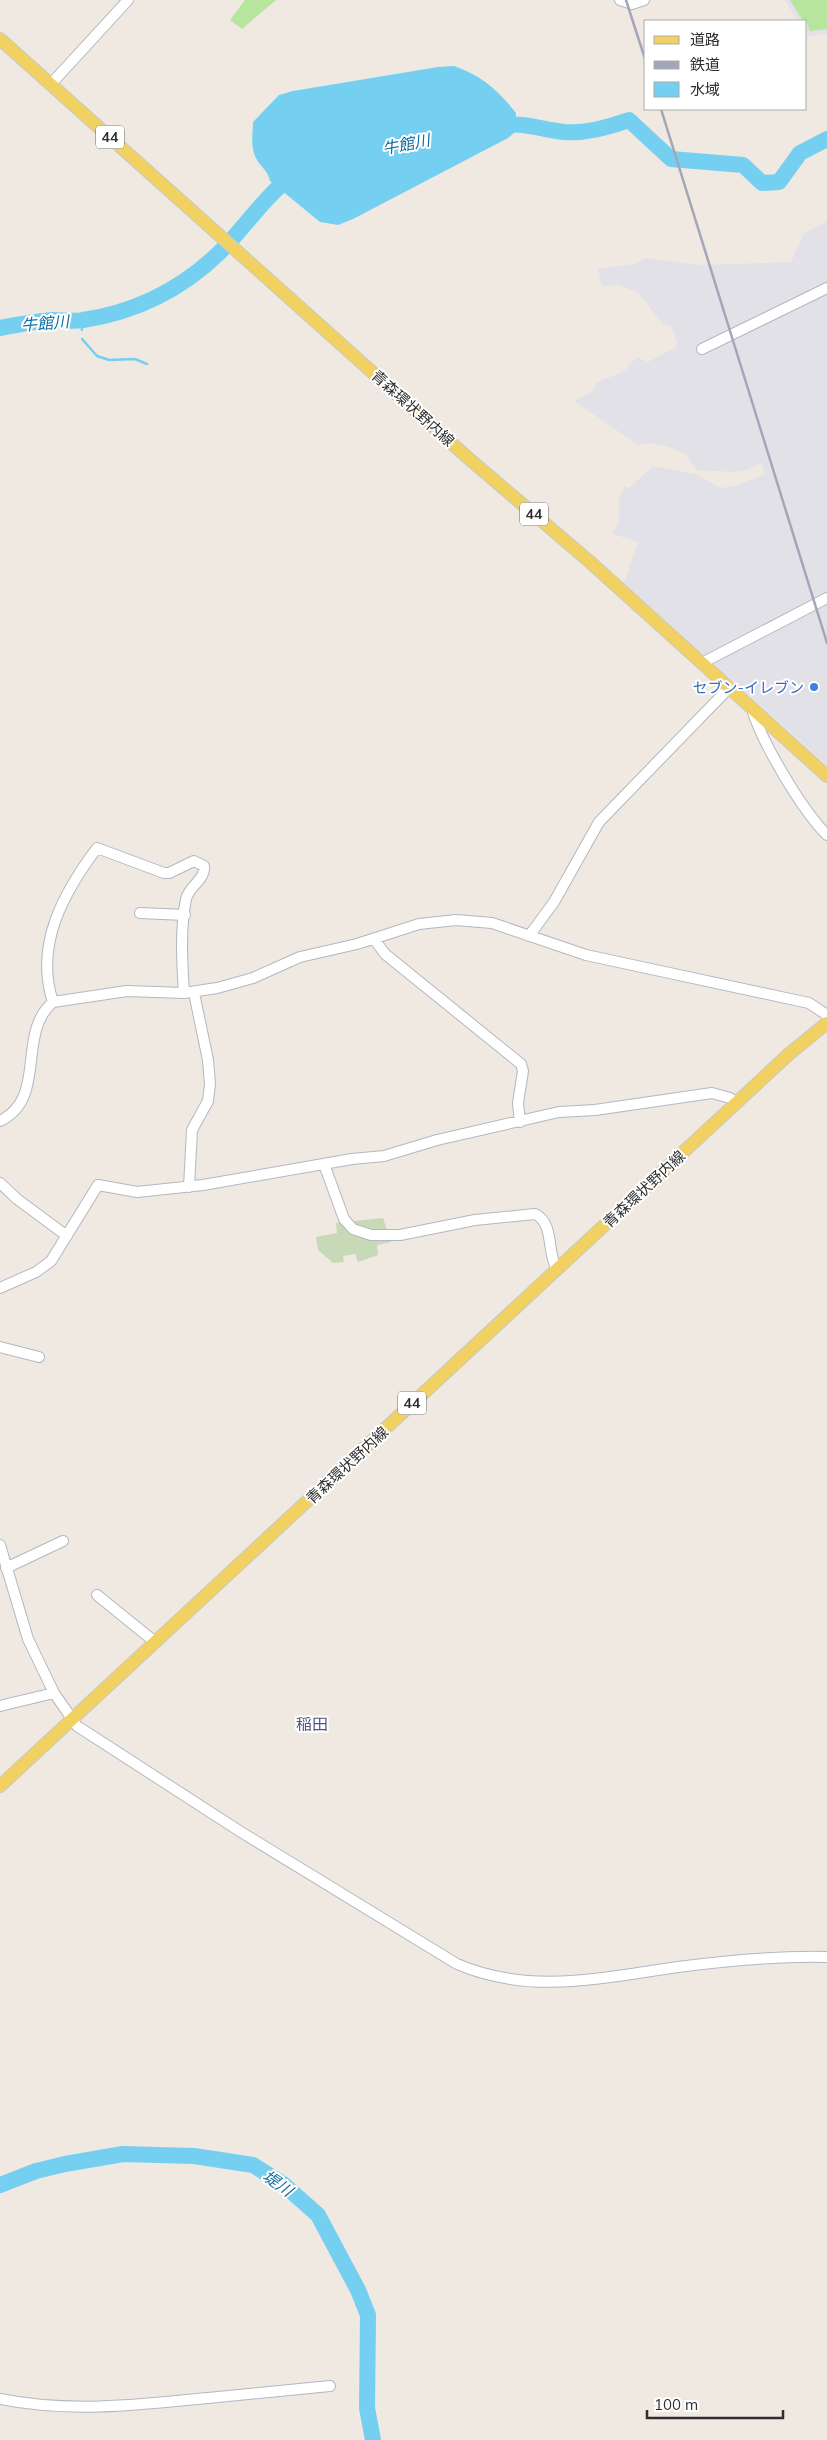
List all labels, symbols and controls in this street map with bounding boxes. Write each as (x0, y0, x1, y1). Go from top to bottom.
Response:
legend (644, 20, 807, 110)
text: 道路 (690, 30, 720, 49)
text: 鉄道 (690, 55, 720, 74)
text: 水域 (690, 80, 720, 99)
road number: 44 (96, 125, 124, 148)
water label: 牛館川 (381, 129, 433, 158)
water label: 牛館川 (20, 311, 72, 335)
street label: 青森環状野内線 (368, 366, 458, 450)
road number: 44 (520, 502, 548, 526)
place label: セブン-イレブン (693, 678, 804, 697)
marker: セブン-イレブン (808, 681, 820, 693)
street label: 青森環状野内線 (599, 1146, 689, 1232)
road number: 44 (398, 1392, 426, 1415)
street label: 青森環状野内線 (302, 1422, 392, 1508)
district label: 稲田 (296, 1714, 328, 1734)
water label: 堤川 (259, 2166, 298, 2202)
scale bar (647, 2388, 783, 2420)
text: 100 m (654, 2395, 698, 2414)

